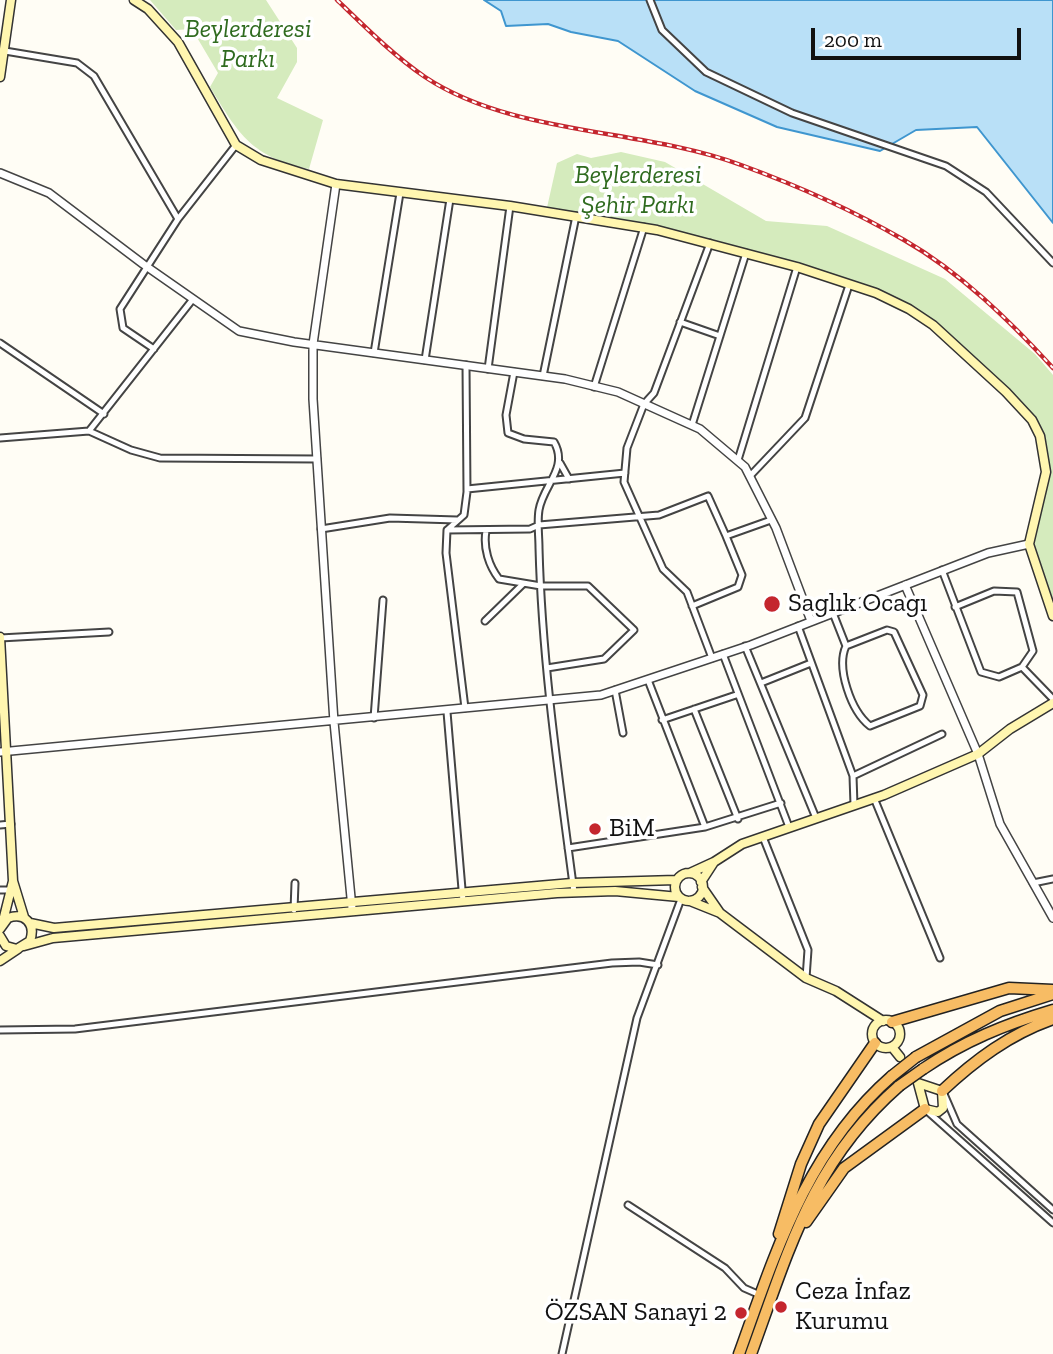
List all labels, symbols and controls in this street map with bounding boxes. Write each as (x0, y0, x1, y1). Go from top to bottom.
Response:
park label: Beylerderesi Parkı (184, 14, 312, 76)
scale bar (815, 14, 1025, 58)
text: 200 m (824, 27, 882, 52)
park label: Beylerderesi Şehir Parkı (574, 160, 702, 222)
place label: Saglık Ocagı (788, 588, 927, 620)
marker: Saglık Ocagı (762, 594, 782, 614)
place label: BiM (609, 813, 655, 845)
marker: BiM (587, 821, 603, 837)
place label: Ceza İnfaz Kurumu (795, 1276, 911, 1338)
place label: ÖZSAN Sanayi 2 (545, 1297, 727, 1329)
marker: Ceza İnfaz Kurumu (773, 1299, 789, 1315)
marker: ÖZSAN Sanayi 2 (733, 1305, 749, 1321)

